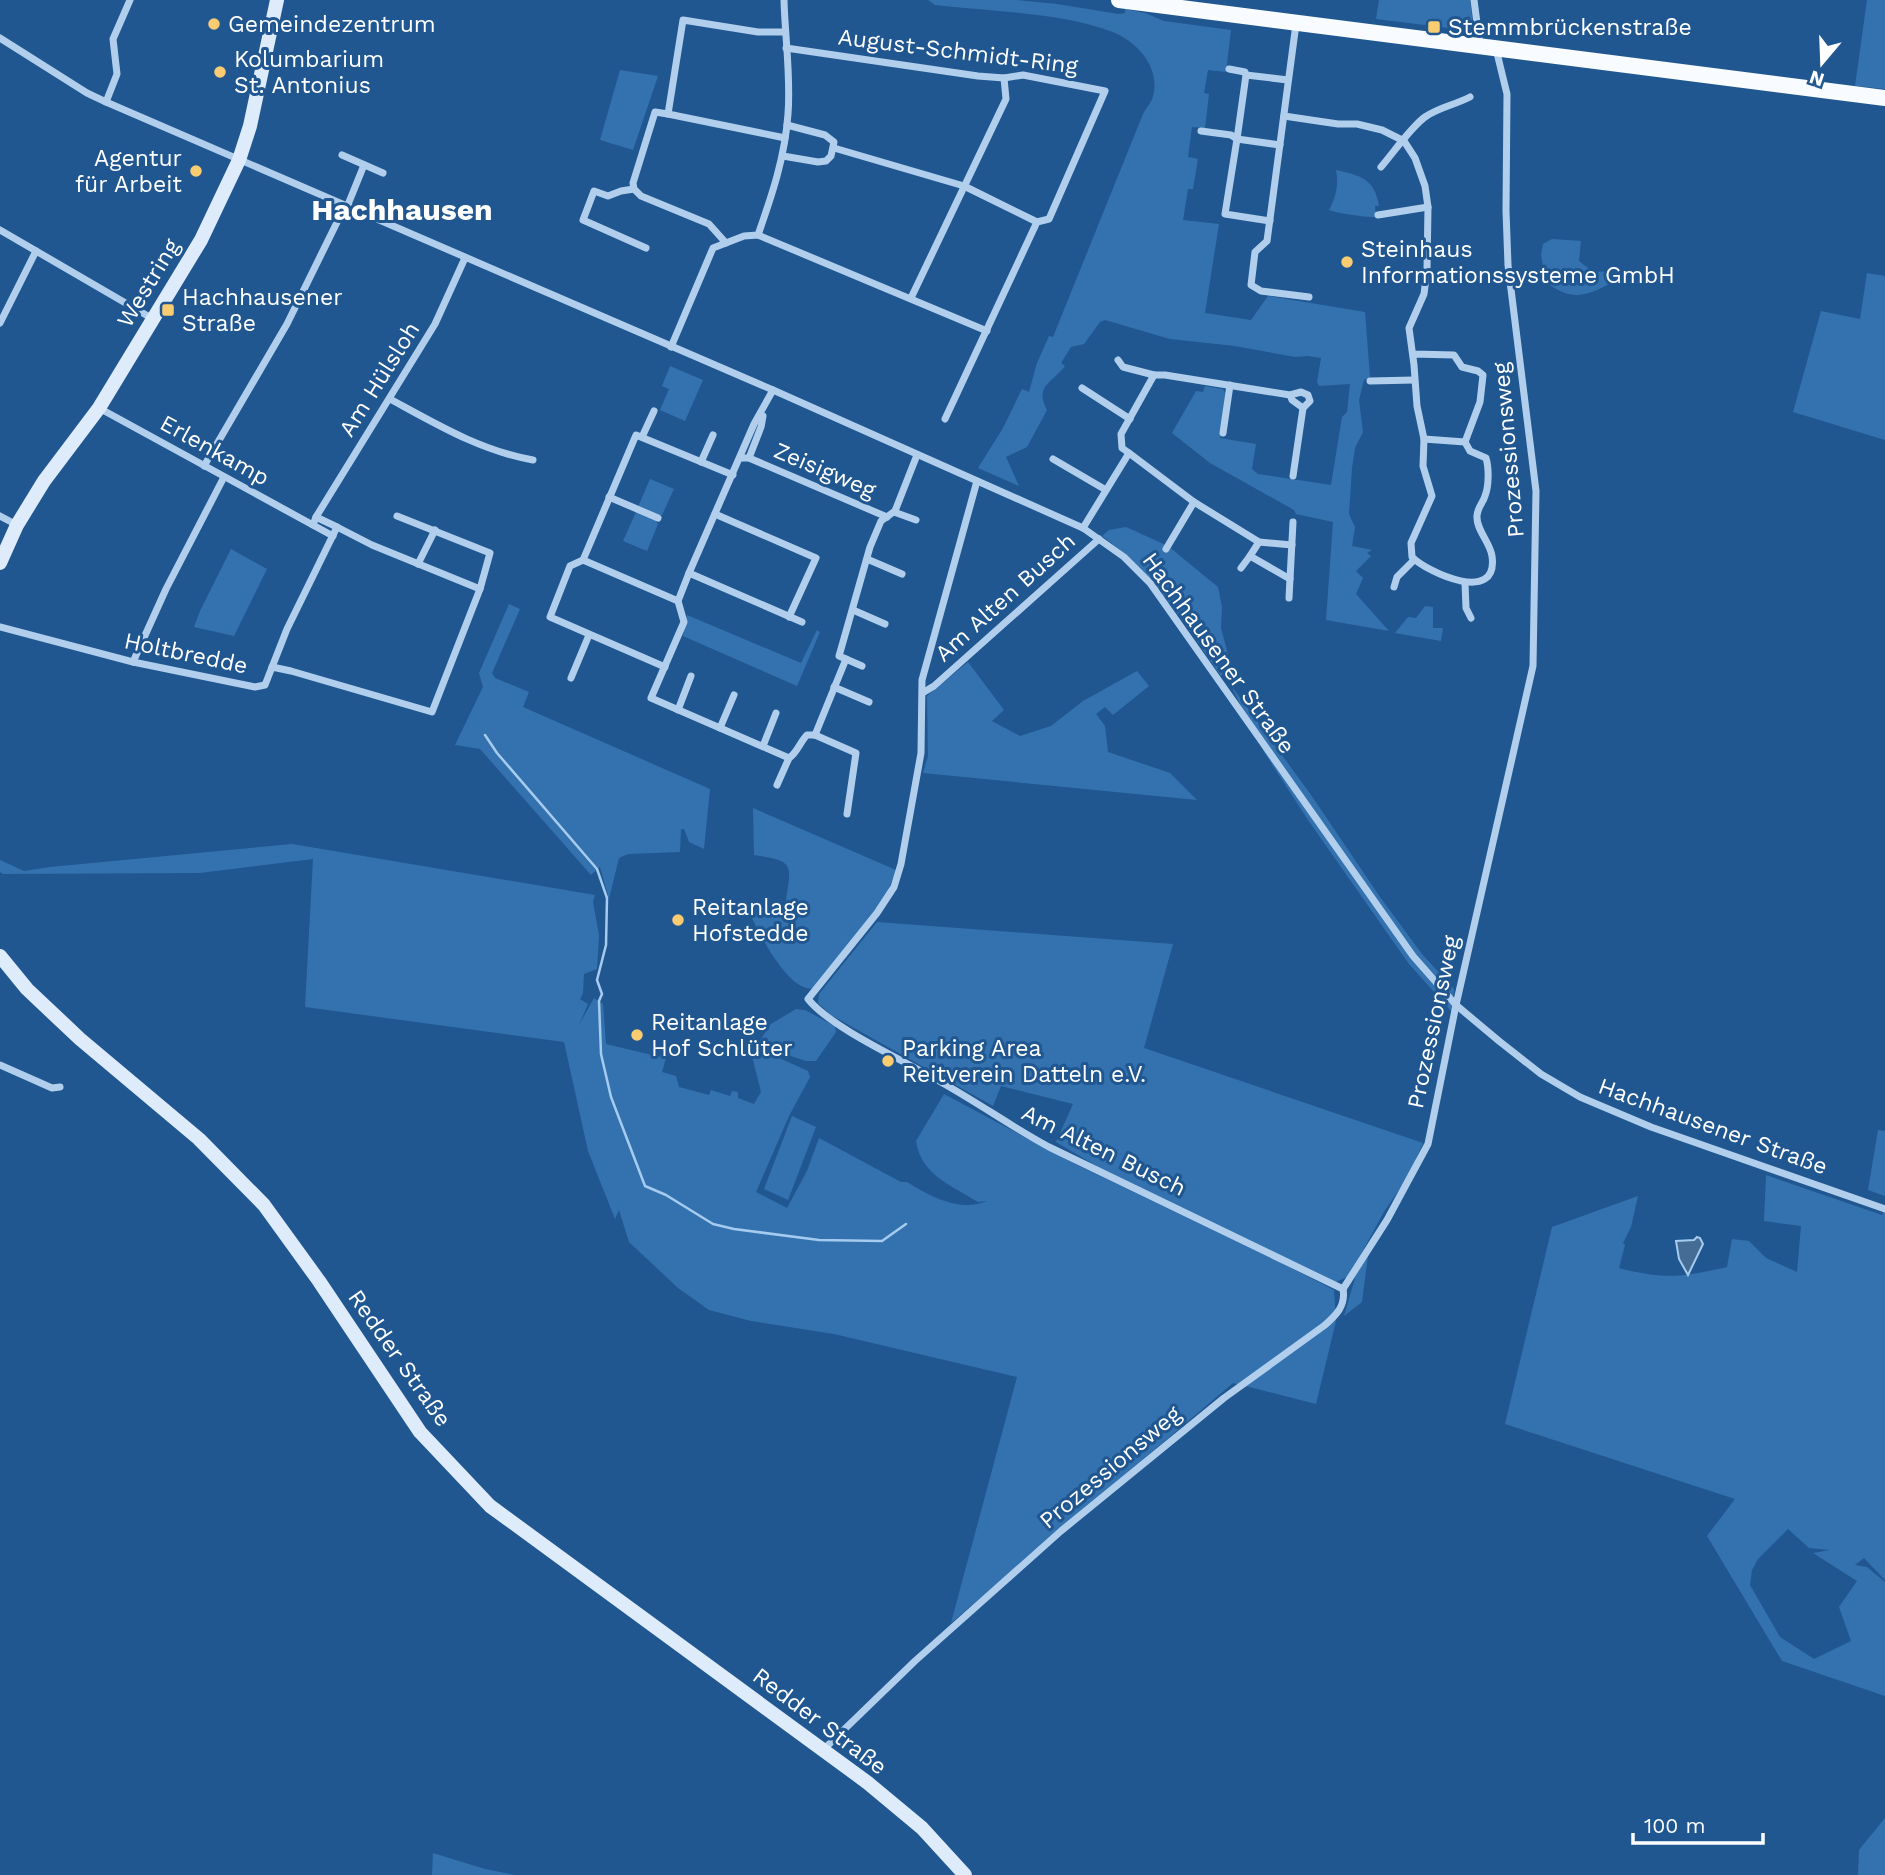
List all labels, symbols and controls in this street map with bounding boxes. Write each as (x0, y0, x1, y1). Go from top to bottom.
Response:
place label: Gemeindezentrum (228, 11, 436, 38)
place label: Stemmbrückenstraße (1448, 14, 1692, 41)
marker: Gemeindezentrum (206, 16, 222, 32)
marker: Stemmbrückenstraße (1426, 19, 1442, 35)
street label: August-Schmidt-Ring (836, 23, 1080, 80)
north arrow (1787, 28, 1857, 98)
place label: Kolumbarium St. Antonius (234, 46, 384, 99)
marker: Kolumbarium St. Antonius (212, 64, 228, 80)
text: N (1806, 65, 1827, 92)
place label: Agentur für Arbeit (75, 145, 182, 198)
marker: Agentur für Arbeit (188, 163, 204, 179)
district label: Hachhausen (311, 192, 493, 227)
street label: Westring (112, 234, 186, 332)
place label: Steinhaus Informationssysteme GmbH (1361, 236, 1675, 289)
marker: Steinhaus Informationssysteme GmbH (1339, 254, 1355, 270)
place label: Hachhausener Straße (182, 284, 343, 337)
marker: Hachhausener Straße (160, 302, 176, 318)
street label: Am Hülsloh (334, 317, 425, 442)
street label: Prozessionsweg (1487, 360, 1530, 539)
street label: Erlenkamp (155, 409, 274, 492)
street label: Zeisigweg (770, 437, 880, 504)
street label: Am Alten Busch (930, 527, 1081, 667)
street label: Hachhausener Straße (1137, 548, 1301, 759)
street label: Holtbredde (122, 627, 250, 680)
place label: Reitanlage Hofstedde (692, 894, 809, 947)
marker: Reitanlage Hofstedde (670, 912, 686, 928)
street label: Prozessionsweg (1402, 932, 1465, 1111)
place label: Reitanlage Hof Schlüter (651, 1009, 793, 1062)
marker: Reitanlage Hof Schlüter (629, 1027, 645, 1043)
place label: Parking Area Reitverein Datteln e.V. (902, 1035, 1146, 1088)
marker: Parking Area Reitverein Datteln e.V. (880, 1053, 896, 1069)
street label: Hachhausener Straße (1595, 1072, 1831, 1181)
street label: Am Alten Busch (1017, 1099, 1190, 1202)
street label: Redder Straße (342, 1285, 457, 1432)
street label: Prozessionsweg (1034, 1400, 1187, 1534)
street label: Redder Straße (747, 1662, 892, 1781)
scale bar (1633, 1801, 1762, 1845)
text: 100 m (1644, 1813, 1706, 1838)

